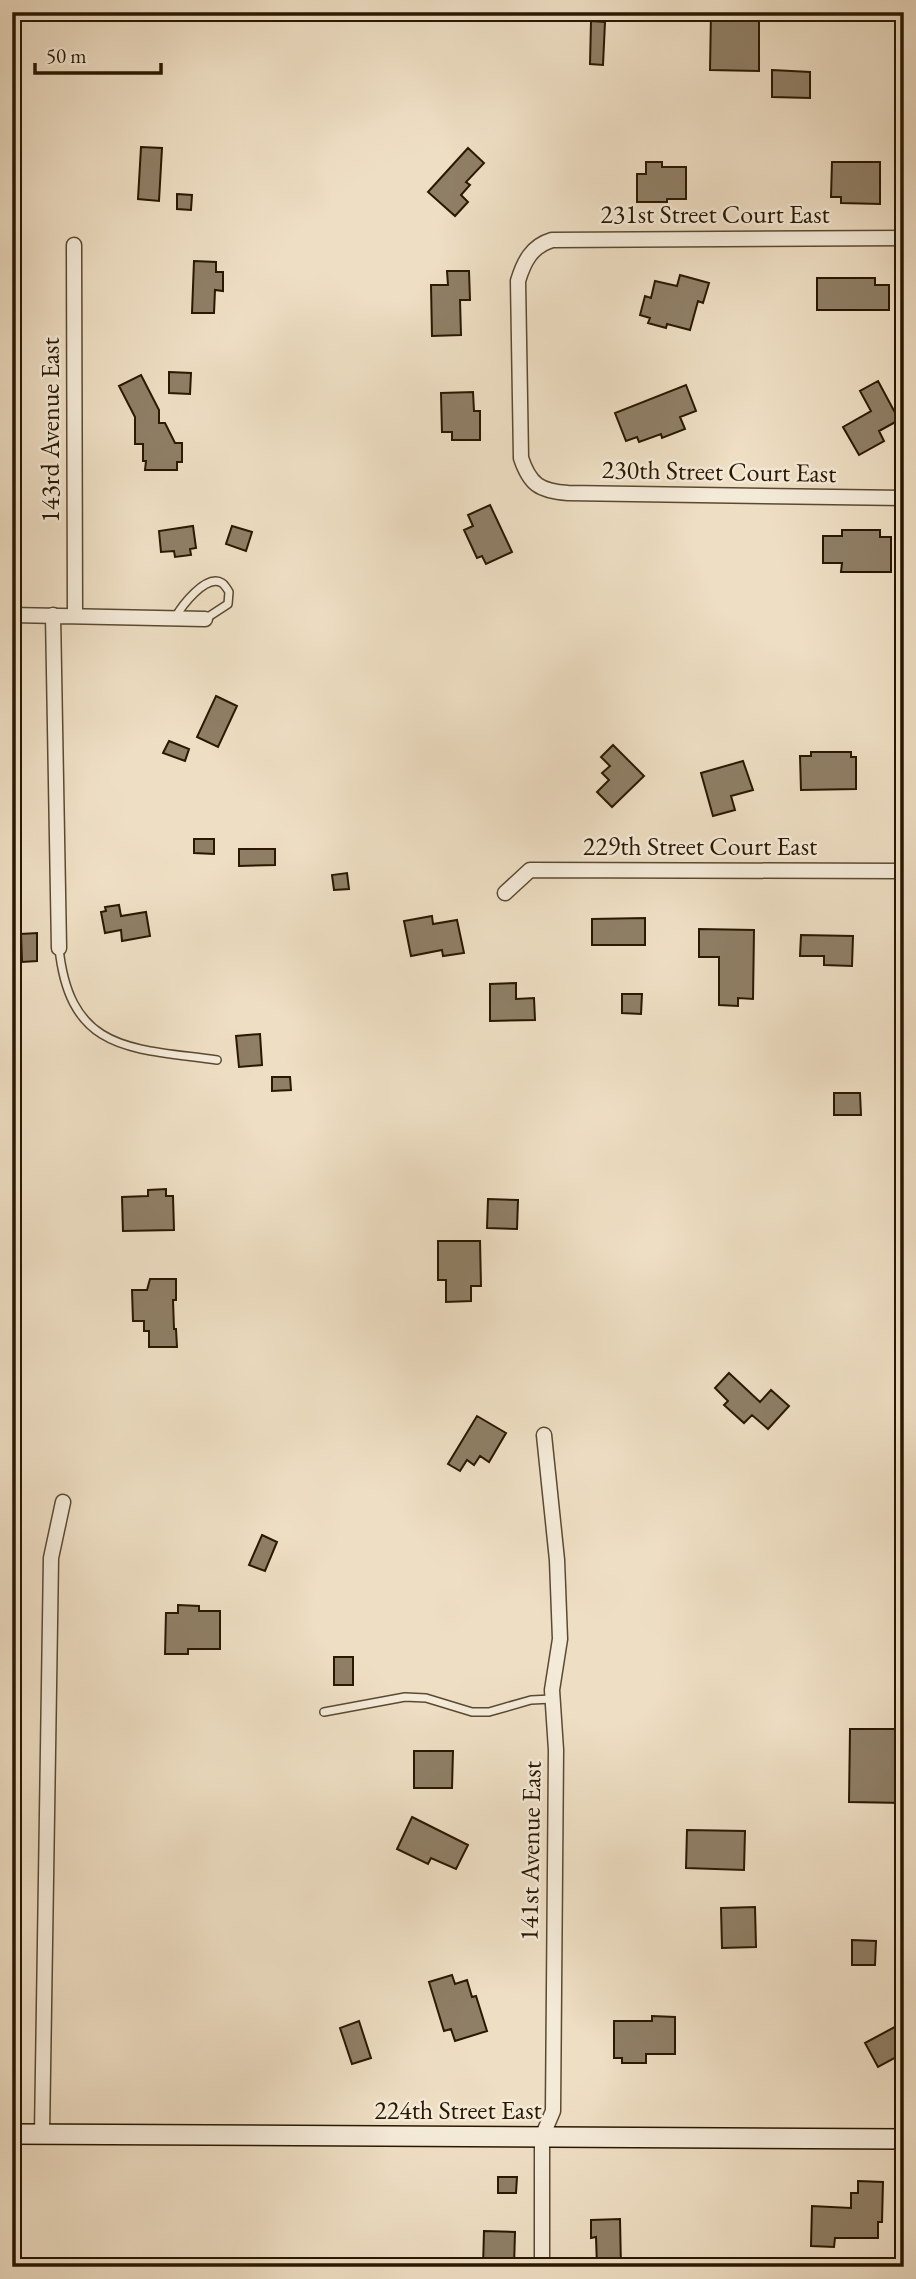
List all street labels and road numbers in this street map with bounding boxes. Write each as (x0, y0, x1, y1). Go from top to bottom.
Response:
street label: 231st Street Court East (600, 197, 830, 231)
street label: 143rd Avenue East (33, 337, 67, 523)
street label: 230th Street Court East (601, 452, 837, 490)
street label: 229th Street Court East (583, 829, 817, 863)
street label: 141st Avenue East (511, 1761, 549, 1941)
street label: 224th Street East (374, 2093, 542, 2127)

